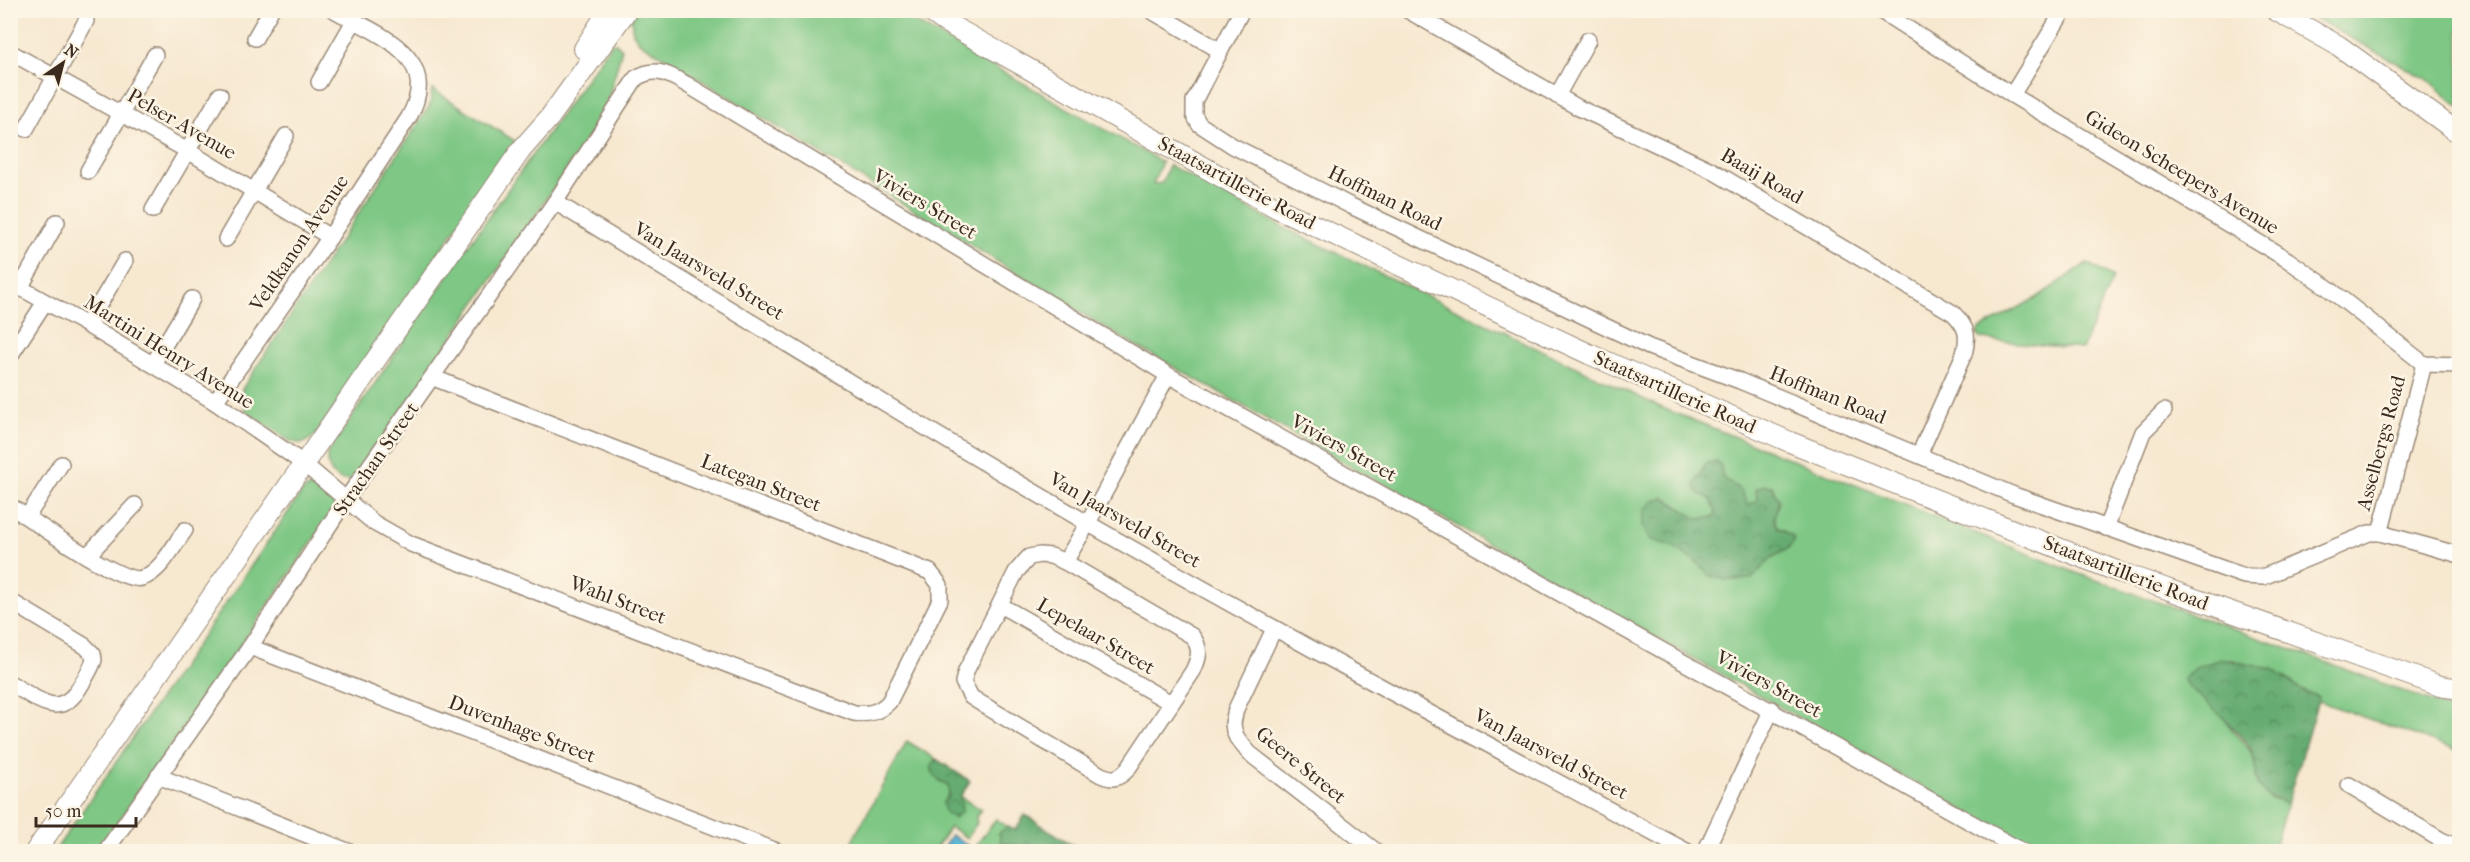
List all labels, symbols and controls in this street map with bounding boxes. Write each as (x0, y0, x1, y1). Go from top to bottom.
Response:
north arrow (33, 33, 93, 93)
text: N (61, 40, 82, 63)
street label: Pelser Avenue (124, 84, 240, 164)
street label: Gideon Scheepers Avenue (2081, 105, 2283, 239)
street label: Staatsartillerie Road (1154, 132, 1321, 235)
street label: Baaij Road (1717, 143, 1808, 209)
street label: Hoffman Road (1324, 161, 1447, 236)
street label: Viviers Street (868, 163, 981, 244)
street label: Veldkanon Avenue (244, 170, 353, 316)
street label: Van Jaarsveld Street (629, 217, 788, 325)
street label: Martini Henry Avenue (80, 290, 258, 414)
street label: Staatsartillerie Road (1590, 346, 1761, 439)
street label: Hoffman Road (1766, 361, 1891, 429)
street label: Asselbergs Road (2352, 372, 2410, 514)
street label: Strachan Street (328, 398, 424, 520)
street label: Viviers Street (1286, 409, 1401, 486)
street label: Lategan Street (698, 450, 824, 516)
street label: Van Jaarsveld Street (1044, 467, 1205, 573)
street label: Staatsartillerie Road (2040, 531, 2213, 616)
street label: Wahl Street (566, 571, 669, 629)
street label: Lepelaar Street (1033, 593, 1159, 679)
street label: Viviers Street (1711, 645, 1826, 722)
street label: Duvenhage Street (445, 690, 599, 768)
street label: Van Jaarsveld Street (1469, 703, 1632, 804)
street label: Geere Street (1251, 722, 1351, 808)
scale bar (36, 790, 136, 828)
text: 50 m (45, 801, 82, 822)

